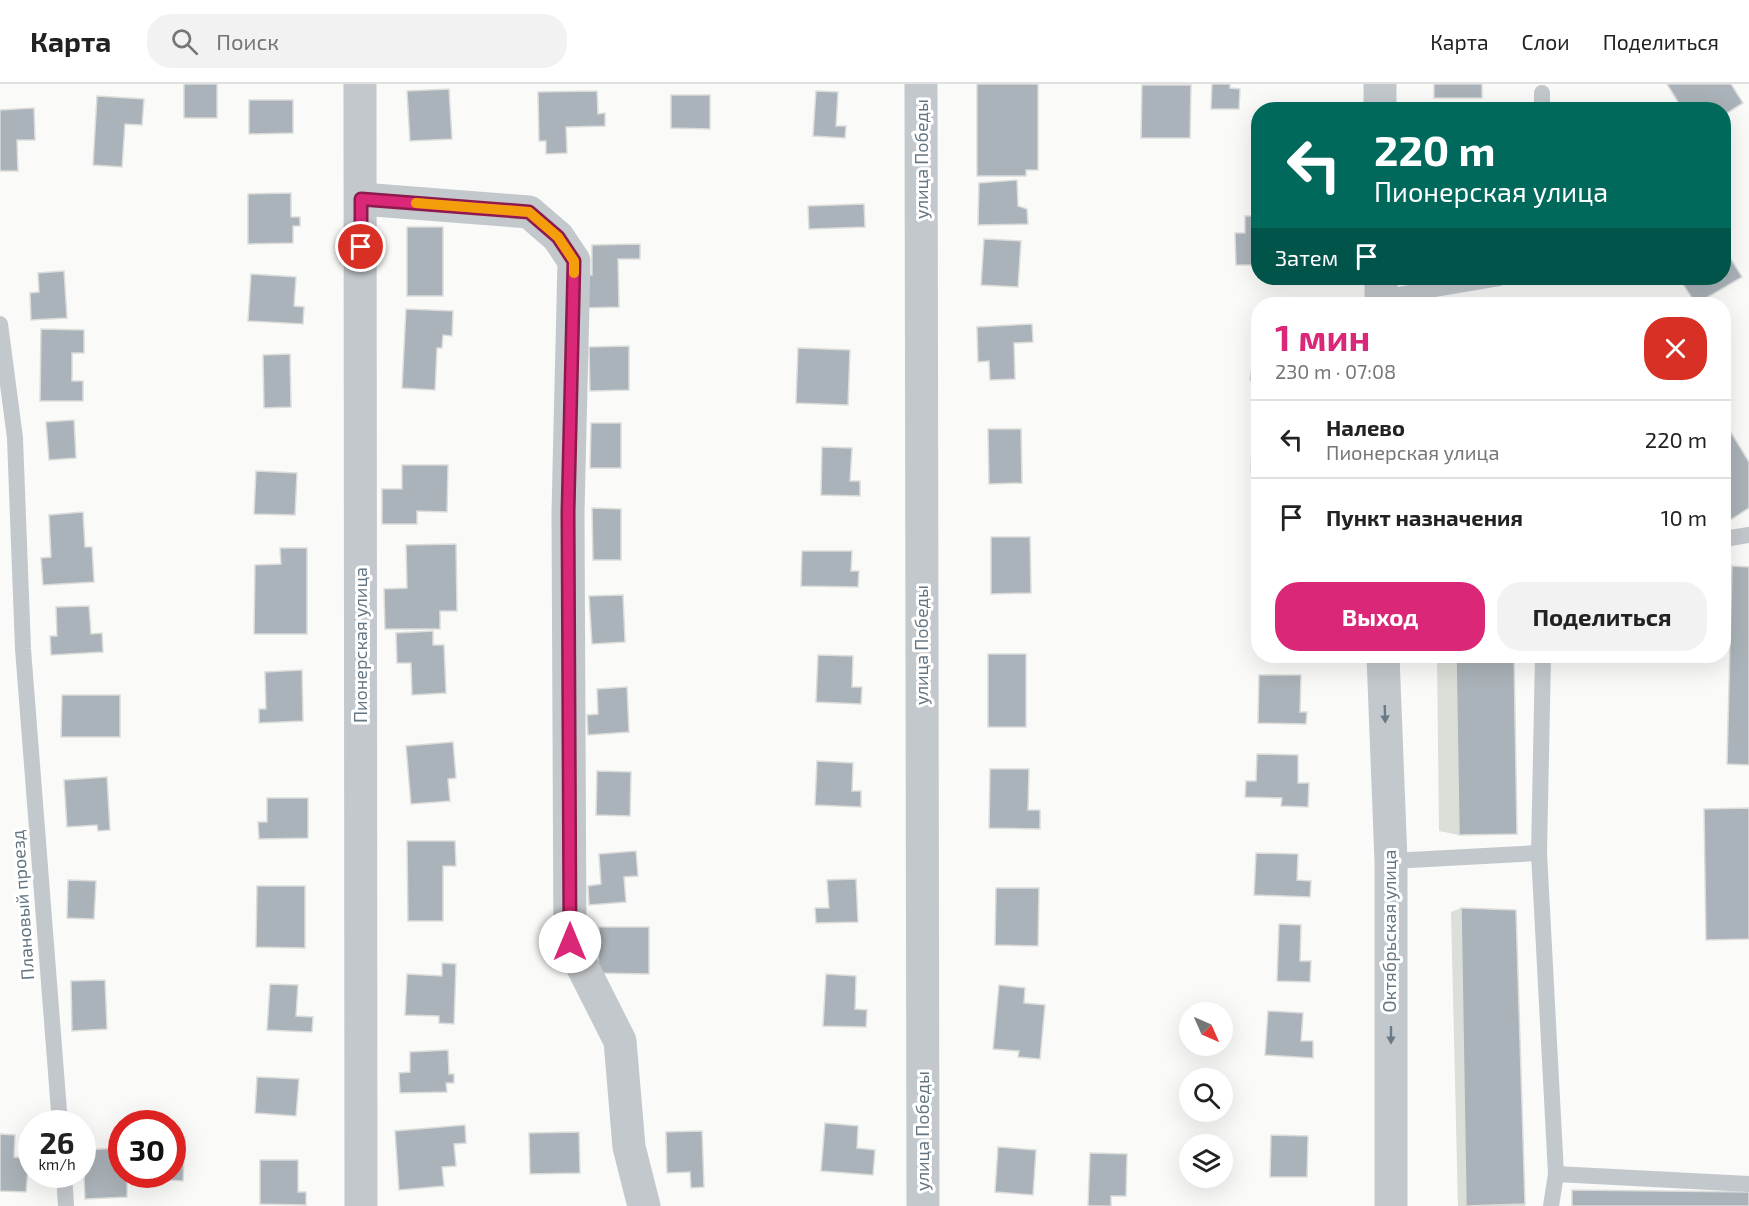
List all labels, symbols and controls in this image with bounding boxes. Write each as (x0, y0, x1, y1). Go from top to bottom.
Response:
search box (147, 14, 567, 68)
text: Карта (30, 24, 111, 58)
icon: search (168, 25, 201, 58)
text: Поиск (216, 28, 279, 54)
text: Карта (1430, 29, 1489, 54)
text: Слои (1522, 29, 1570, 54)
text: Поделиться (1603, 29, 1719, 54)
street label: улица Победы (910, 99, 932, 219)
text: 220 m (1374, 124, 1495, 174)
icon: left (1275, 126, 1353, 204)
text: Пионерская улица (1374, 175, 1608, 207)
pin (335, 221, 386, 272)
icon: arrive (344, 230, 377, 263)
icon: arrive (1350, 240, 1383, 273)
text: Затем (1275, 244, 1338, 270)
text: 1 мин (1275, 315, 1370, 358)
button: close (1644, 317, 1707, 380)
text: 230 m · 07:08 (1275, 359, 1396, 383)
text: Налево (1326, 414, 1405, 440)
icon: left (1275, 423, 1308, 456)
text: 220 m (1645, 426, 1707, 452)
text: Пионерская улица (1326, 440, 1499, 464)
icon: arrive (1275, 501, 1308, 534)
text: Пункт назначения (1326, 504, 1523, 530)
text: 10 m (1661, 504, 1707, 530)
street label: Пионерская улица (349, 567, 371, 723)
button: Выход (1275, 582, 1485, 651)
button: Поделиться (1497, 582, 1707, 651)
street label: улица Победы (910, 585, 932, 705)
one-way arrow (1380, 704, 1390, 723)
street label: Плановый проезд (6, 829, 38, 981)
street label: Октябрьская улица (1378, 850, 1400, 1012)
position arrow (538, 910, 602, 974)
north arrow (1179, 1002, 1233, 1056)
map controls (1179, 1002, 1233, 1188)
one-way arrow (1386, 1025, 1396, 1044)
button: search (1179, 1068, 1233, 1122)
street label: улица Победы (911, 1071, 933, 1191)
speed limit sign: 30 (108, 1110, 186, 1188)
text: 26 (39, 1124, 75, 1160)
button: layers (1179, 1134, 1233, 1188)
text: km/h (38, 1155, 76, 1173)

